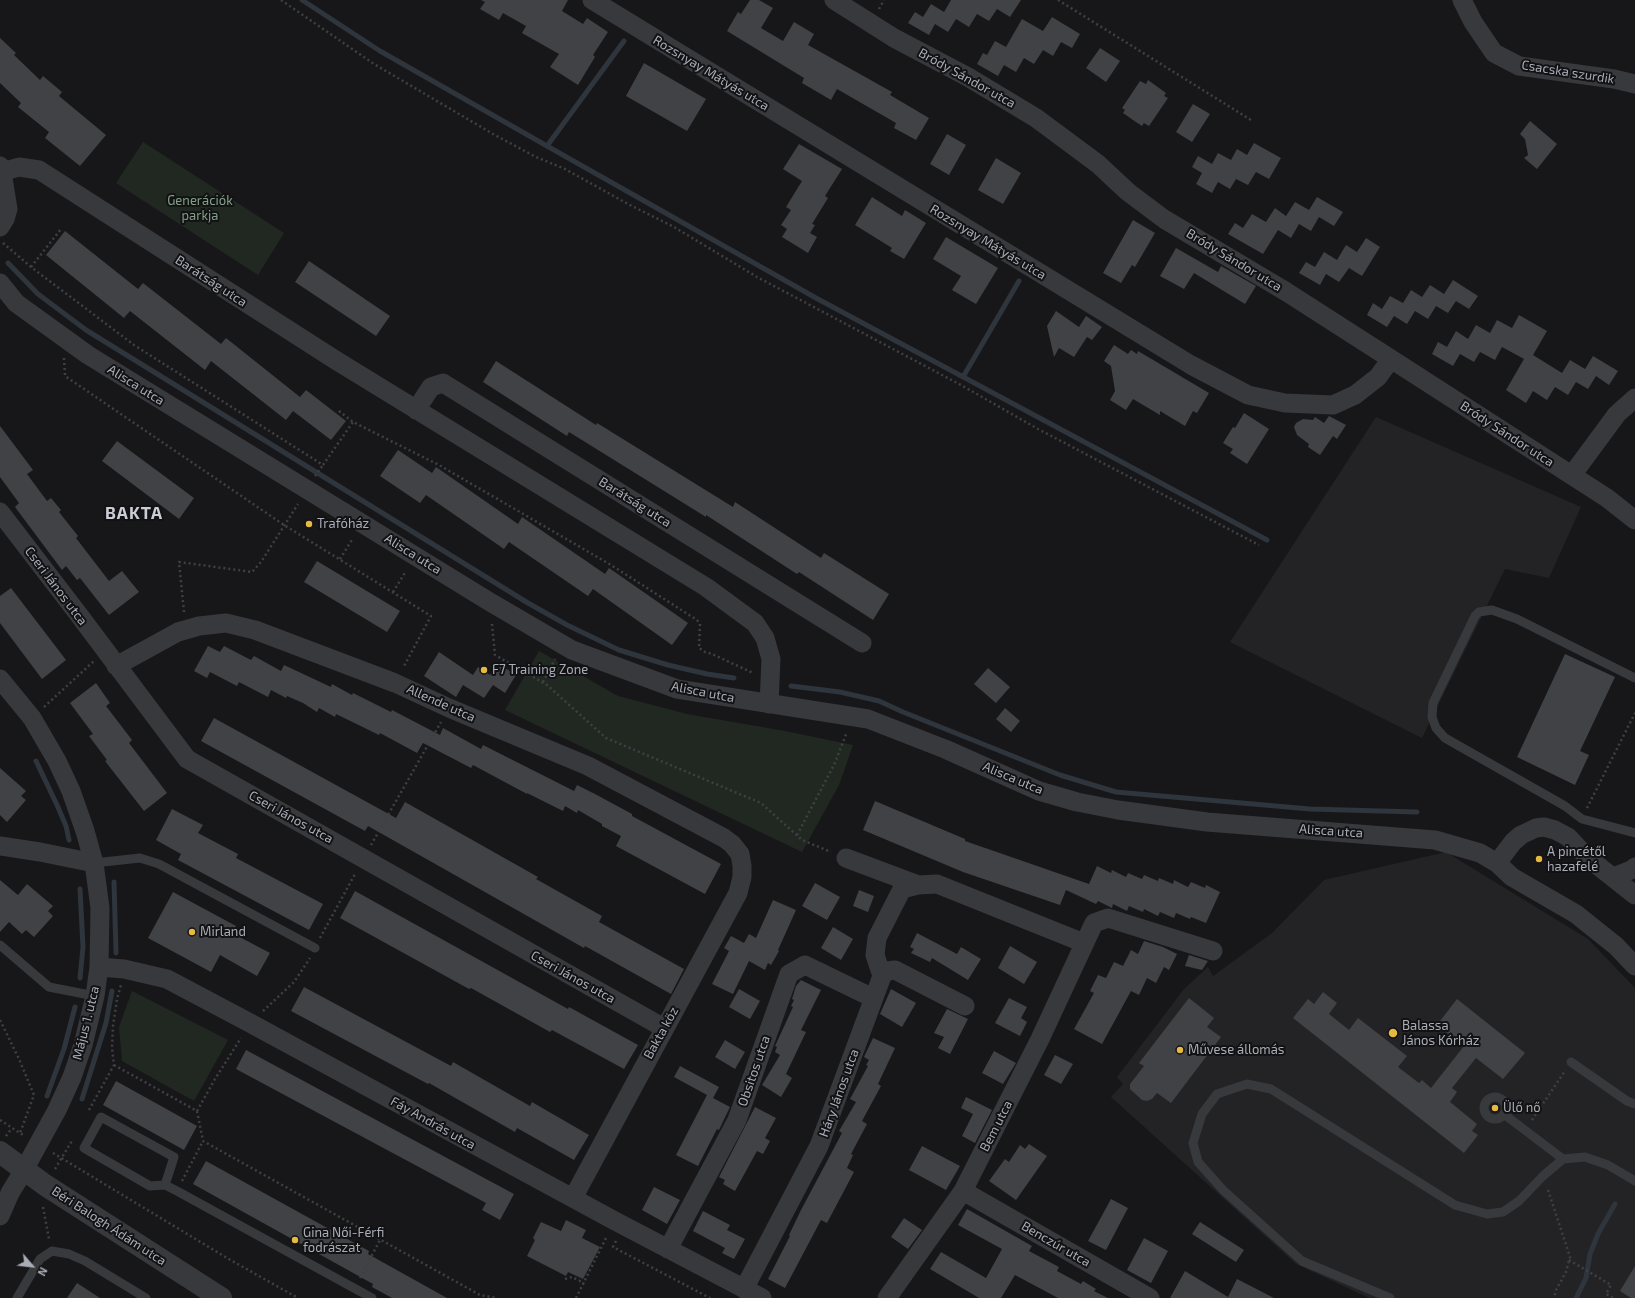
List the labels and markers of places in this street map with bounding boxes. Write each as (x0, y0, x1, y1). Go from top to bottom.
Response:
place label: Trafóház (317, 516, 369, 532)
marker: Trafóház (304, 519, 314, 529)
place label: F7 Training Zone (492, 662, 588, 678)
marker: F7 Training Zone (479, 665, 489, 675)
place label: A pincétől hazafelé (1547, 844, 1606, 875)
marker: A pincétől hazafelé (1534, 854, 1544, 864)
place label: Mirland (200, 924, 246, 940)
marker: Mirland (187, 927, 197, 937)
place label: Balassa János Kórház (1402, 1018, 1479, 1049)
marker: Balassa János Kórház (1387, 1027, 1399, 1039)
place label: Művese állomás (1188, 1042, 1284, 1058)
marker: Művese állomás (1175, 1045, 1185, 1055)
place label: Ülő nő (1503, 1100, 1541, 1116)
marker: Ülő nő (1490, 1103, 1500, 1113)
place label: Gina Női-Férfi fodrászat (303, 1225, 384, 1256)
marker: Gina Női-Férfi fodrászat (290, 1235, 300, 1245)

